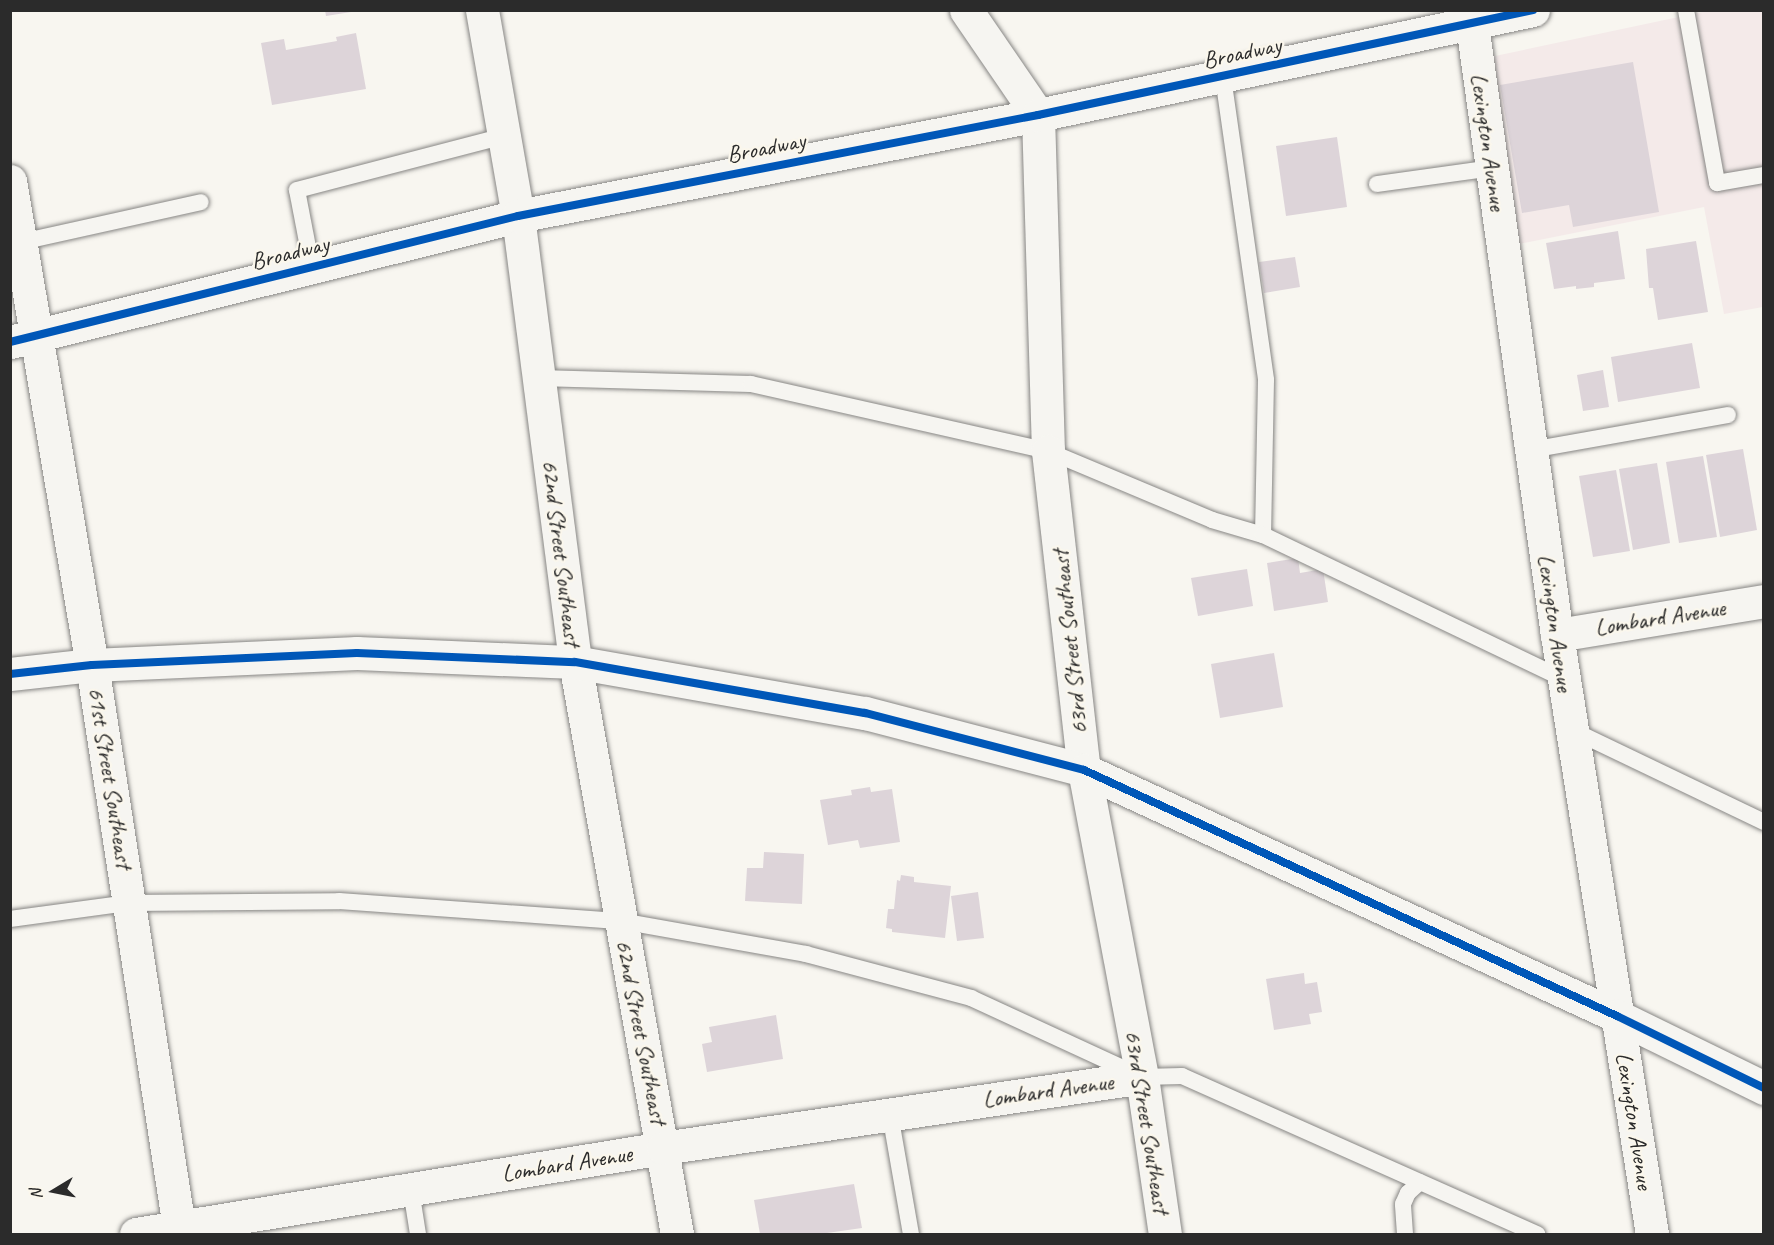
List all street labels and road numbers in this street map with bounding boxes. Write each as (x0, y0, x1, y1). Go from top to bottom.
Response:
street label: Broadway (1200, 31, 1284, 75)
street label: Lexington Avenue (1464, 72, 1512, 212)
street label: Broadway (724, 126, 808, 170)
street label: Broadway (248, 229, 332, 277)
street label: 62nd Street Southeast (535, 458, 587, 648)
street label: 63rd Street Southeast (1046, 548, 1094, 736)
street label: Lexington Avenue (1531, 553, 1579, 693)
street label: Lombard Avenue (1593, 594, 1727, 642)
street label: 61st Street Southeast (81, 685, 139, 871)
street label: 62nd Street Southeast (609, 937, 673, 1127)
street label: 63rd Street Southeast (1118, 1028, 1176, 1216)
street label: Lexington Avenue (1609, 1050, 1659, 1192)
street label: Lombard Avenue (981, 1068, 1115, 1114)
street label: Lombard Avenue (500, 1140, 634, 1188)

